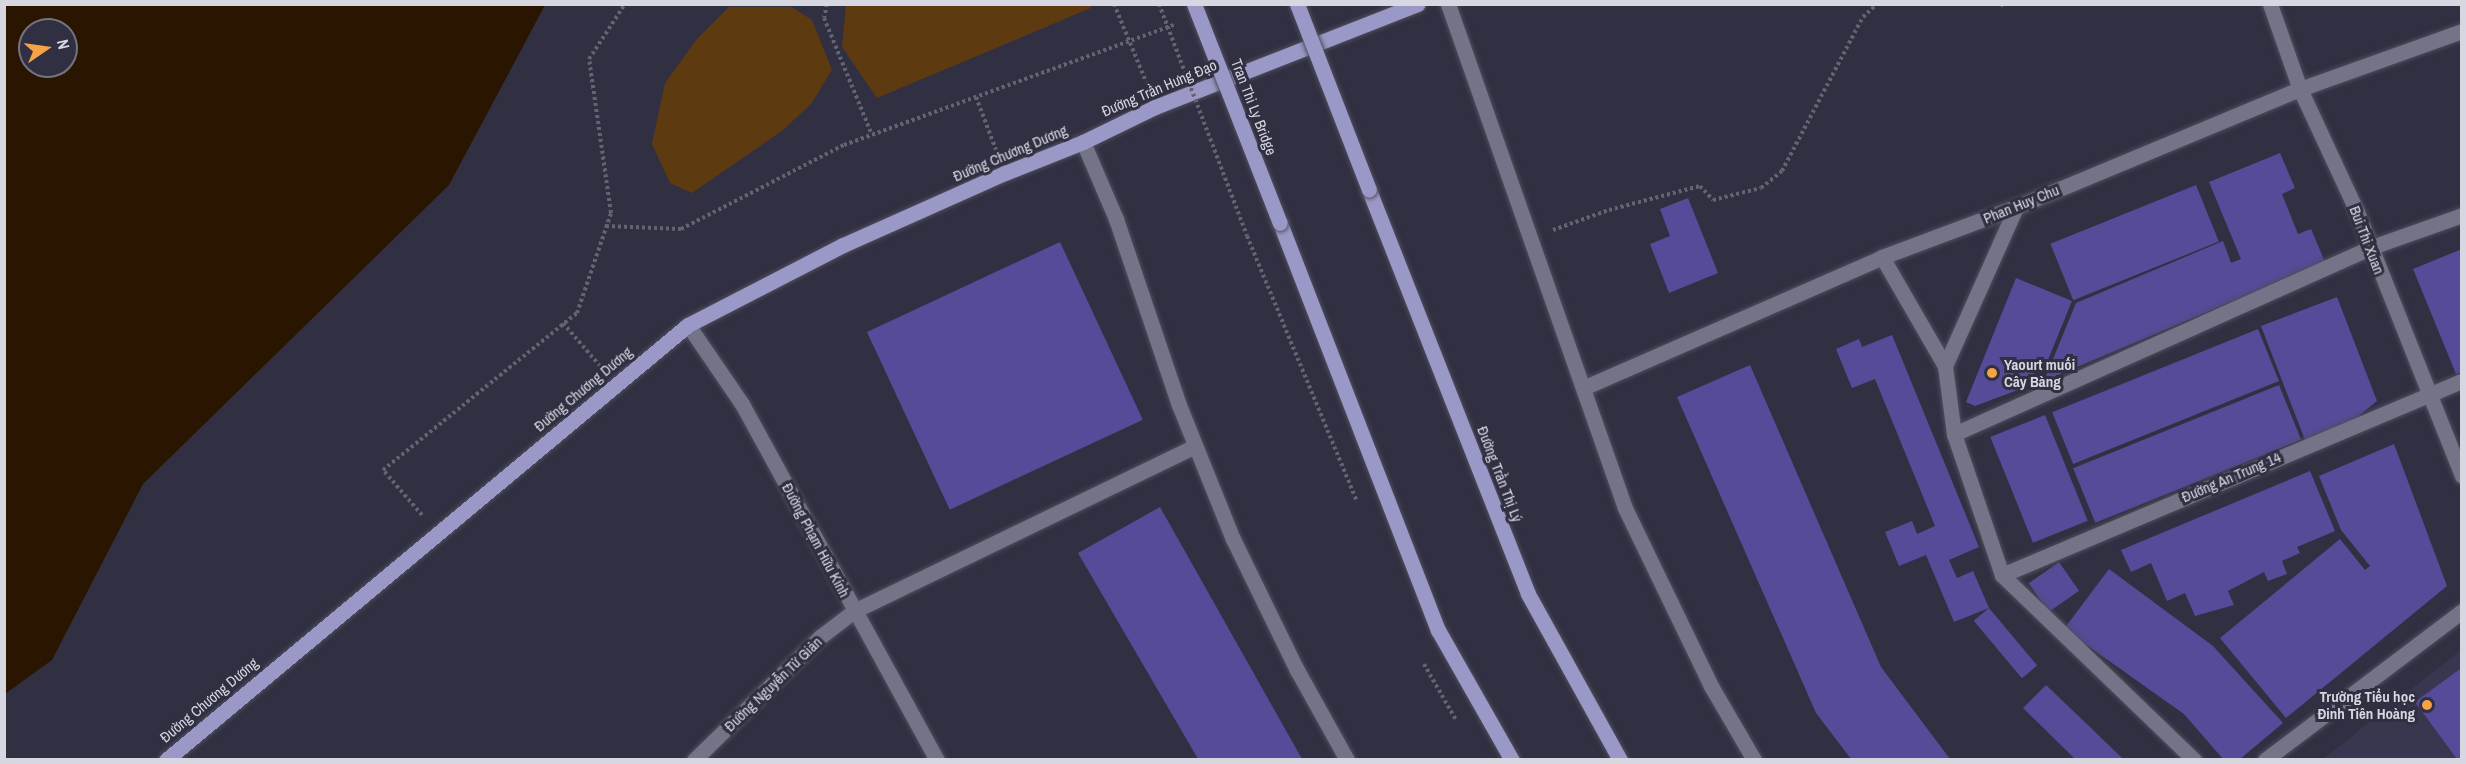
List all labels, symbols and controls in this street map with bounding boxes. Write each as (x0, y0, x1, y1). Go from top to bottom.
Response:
north arrow (18, 18, 78, 78)
text: N (52, 37, 75, 51)
street label: Đường Trần Hưng Đạo (1099, 56, 1219, 120)
street label: Tran Thi Ly Bridge (1227, 56, 1281, 158)
street label: Đường Chương Dương (950, 121, 1070, 185)
street label: Phan Huy Chu (1981, 181, 2061, 227)
street label: Bui Thi Xuan (2346, 203, 2388, 277)
street label: Đường Chương Dương (530, 343, 636, 435)
place label: Yaourt muối Cây Bàng (2004, 355, 2075, 390)
marker: Yaourt muối Cây Bàng (1985, 366, 1999, 380)
street label: Đường Trần Thị Lý (1473, 423, 1527, 525)
street label: Đường An Trung 14 (2178, 448, 2284, 506)
street label: Đường Phạm Hữu Kính (778, 480, 854, 600)
street label: Đường Nguyễn Tử Giản (720, 633, 826, 735)
street label: Đường Chương Dương (156, 654, 262, 746)
place label: Trường Tiểu học Đinh Tiên Hoàng (2317, 687, 2415, 722)
marker: Trường Tiểu học Đinh Tiên Hoàng (2420, 698, 2434, 712)

